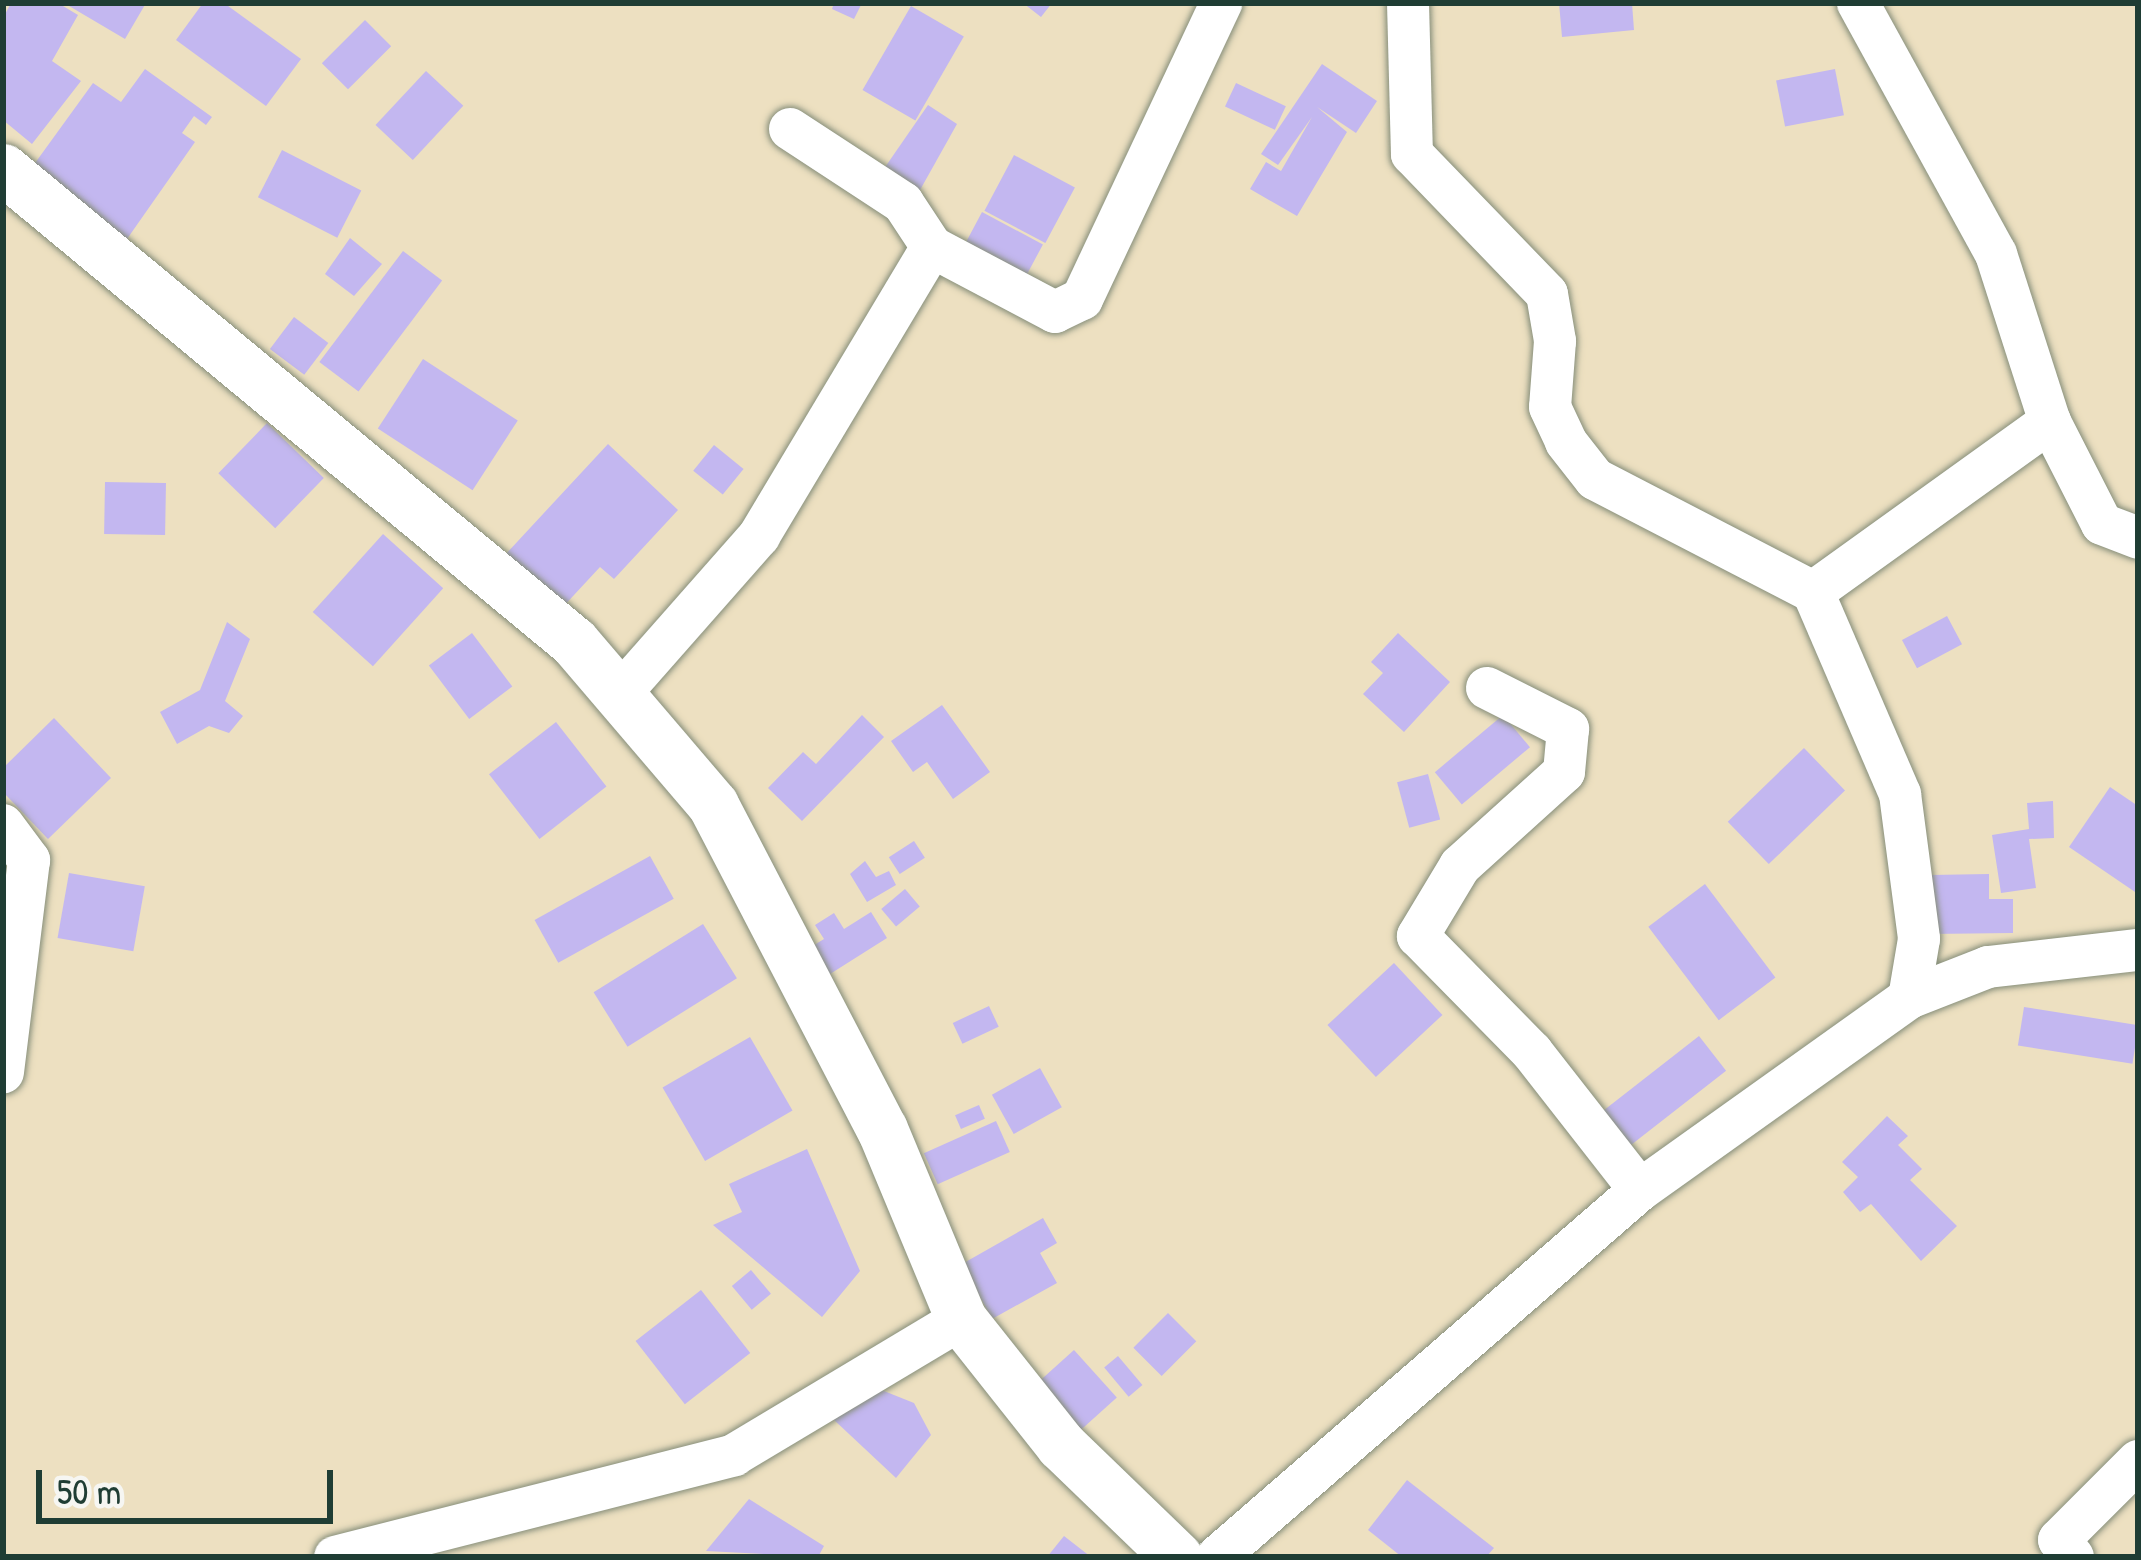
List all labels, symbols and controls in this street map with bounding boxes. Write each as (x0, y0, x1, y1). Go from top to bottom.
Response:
scale bar (42, 1446, 339, 1520)
text: 50 m (57, 1466, 121, 1515)

